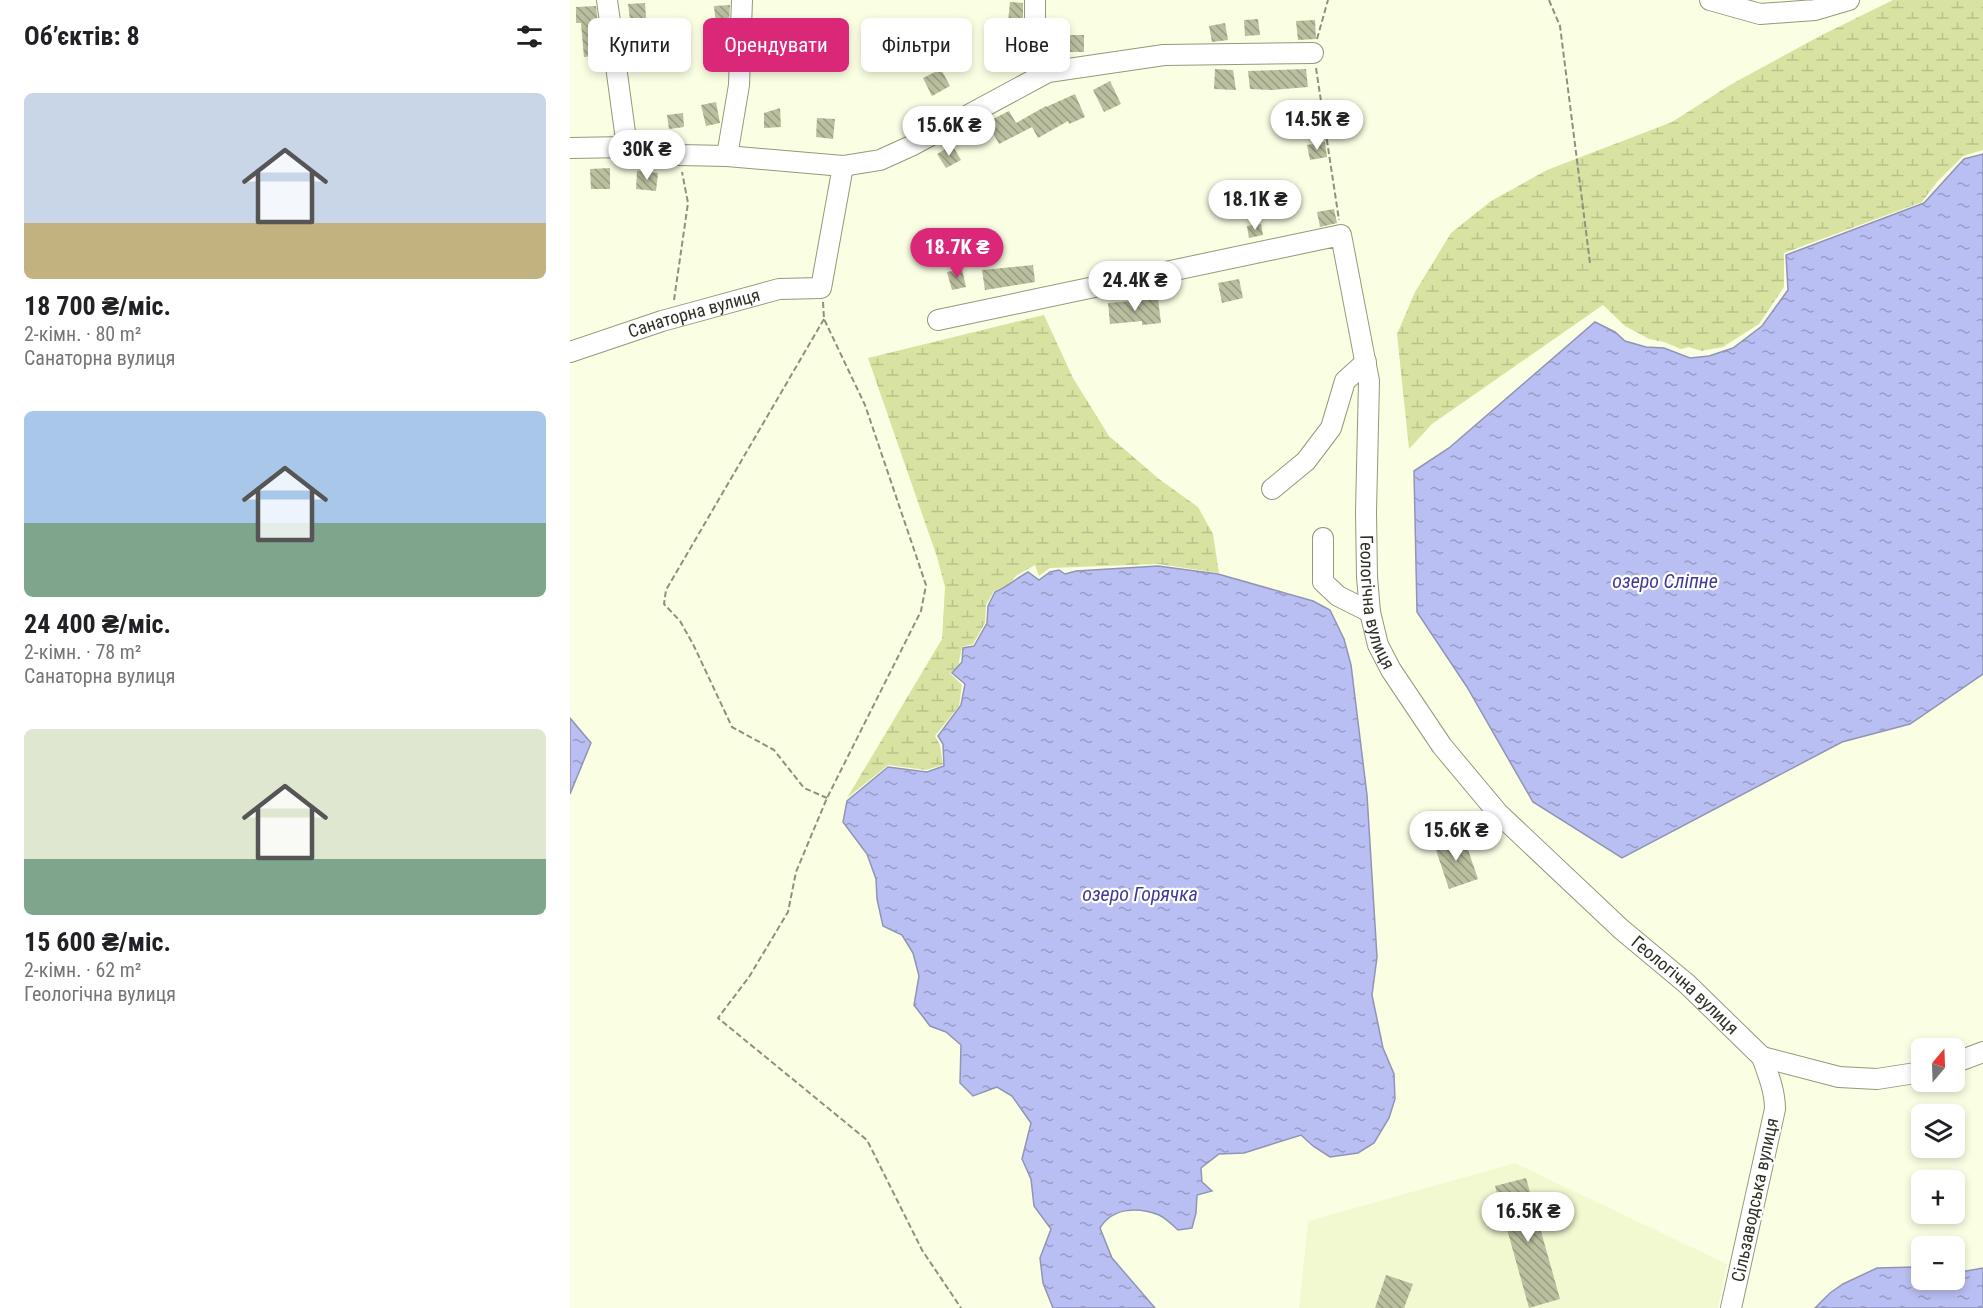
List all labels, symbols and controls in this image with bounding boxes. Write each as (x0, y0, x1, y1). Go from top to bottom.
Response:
chip: Купити (588, 18, 691, 72)
chip: Орендувати (703, 18, 849, 72)
chip: Фільтри (861, 18, 972, 72)
chip: Нове (984, 18, 1070, 72)
icon: filters (513, 20, 546, 53)
text: Об’єктів: 8 (24, 21, 140, 51)
pin: 14.5K ₴ (1262, 100, 1372, 151)
pin: 15.6K ₴ (894, 106, 1004, 157)
text: 14.5K ₴ (1284, 107, 1350, 131)
text: 15.6K ₴ (916, 113, 982, 137)
pin: 30K ₴ (605, 130, 689, 181)
icon: home (231, 132, 339, 240)
text: 30K ₴ (622, 137, 672, 161)
pin: 18.1K ₴ (1200, 180, 1310, 231)
text: 18.1K ₴ (1222, 187, 1288, 211)
pin: 18.7K ₴ (902, 228, 1012, 279)
text: 18.7K ₴ (924, 235, 990, 259)
pin: 24.4K ₴ (1080, 261, 1190, 312)
text: 24.4K ₴ (1102, 268, 1168, 292)
street label: Санаторна вулиця (625, 284, 762, 342)
text: 18 700 ₴/міс. (24, 291, 171, 321)
text: 2-кімн. · 80 m² (24, 322, 141, 346)
text: Санаторна вулиця (24, 346, 175, 370)
icon: home (231, 450, 339, 558)
street label: Геологічна вулиця (1356, 535, 1400, 672)
water label: озеро Сліпне (1612, 569, 1718, 593)
text: 24 400 ₴/міс. (24, 609, 171, 639)
text: 2-кімн. · 78 m² (24, 640, 141, 664)
text: Санаторна вулиця (24, 664, 175, 688)
icon: home (231, 768, 339, 876)
pin: 15.6K ₴ (1401, 811, 1511, 862)
text: 15.6K ₴ (1423, 818, 1489, 842)
water label: озеро Горячка (1082, 882, 1198, 906)
text: 15 600 ₴/міс. (24, 927, 171, 957)
street label: Геологічна вулиця (1628, 931, 1743, 1038)
text: 2-кімн. · 62 m² (24, 958, 141, 982)
text: Геологічна вулиця (24, 982, 176, 1006)
north arrow (1911, 1038, 1965, 1092)
map controls (1911, 1038, 1965, 1290)
button: layers (1911, 1104, 1965, 1158)
street label: Сільзаводська вулиця (1727, 1116, 1782, 1284)
button: + (1911, 1170, 1965, 1224)
pin: 16.5K ₴ (1473, 1192, 1583, 1243)
text: 16.5K ₴ (1495, 1199, 1561, 1223)
button: − (1911, 1236, 1965, 1290)

